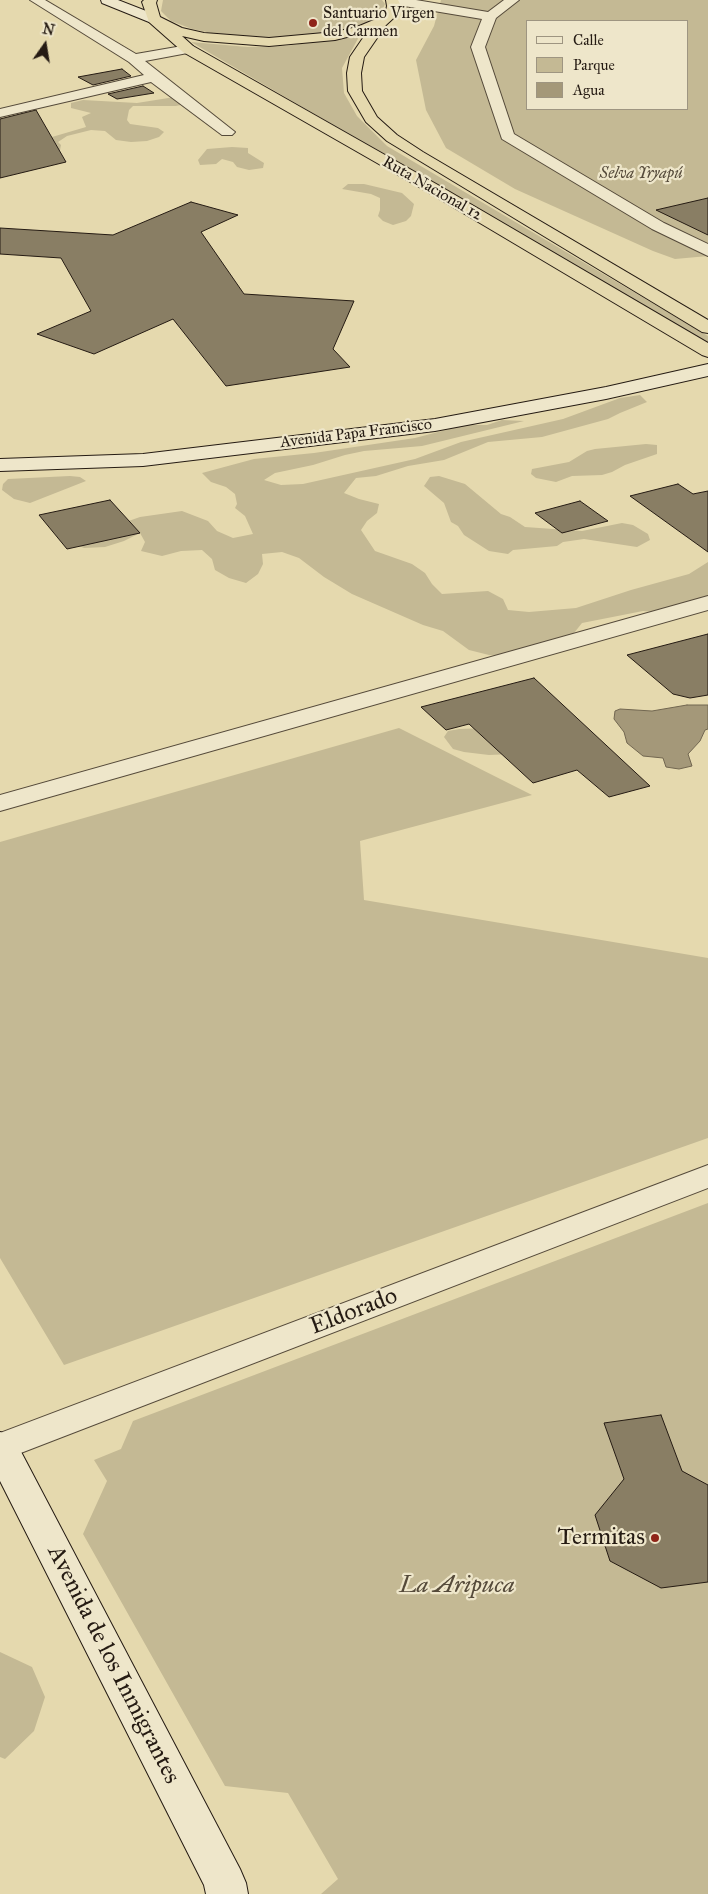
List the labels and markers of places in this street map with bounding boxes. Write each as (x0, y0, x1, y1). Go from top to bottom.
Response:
place label: Santuario Virgen del Carmen (323, 4, 435, 42)
marker: Santuario Virgen del Carmen (307, 17, 319, 29)
place label: Termitas (557, 1524, 645, 1552)
marker: Termitas (649, 1532, 661, 1544)

